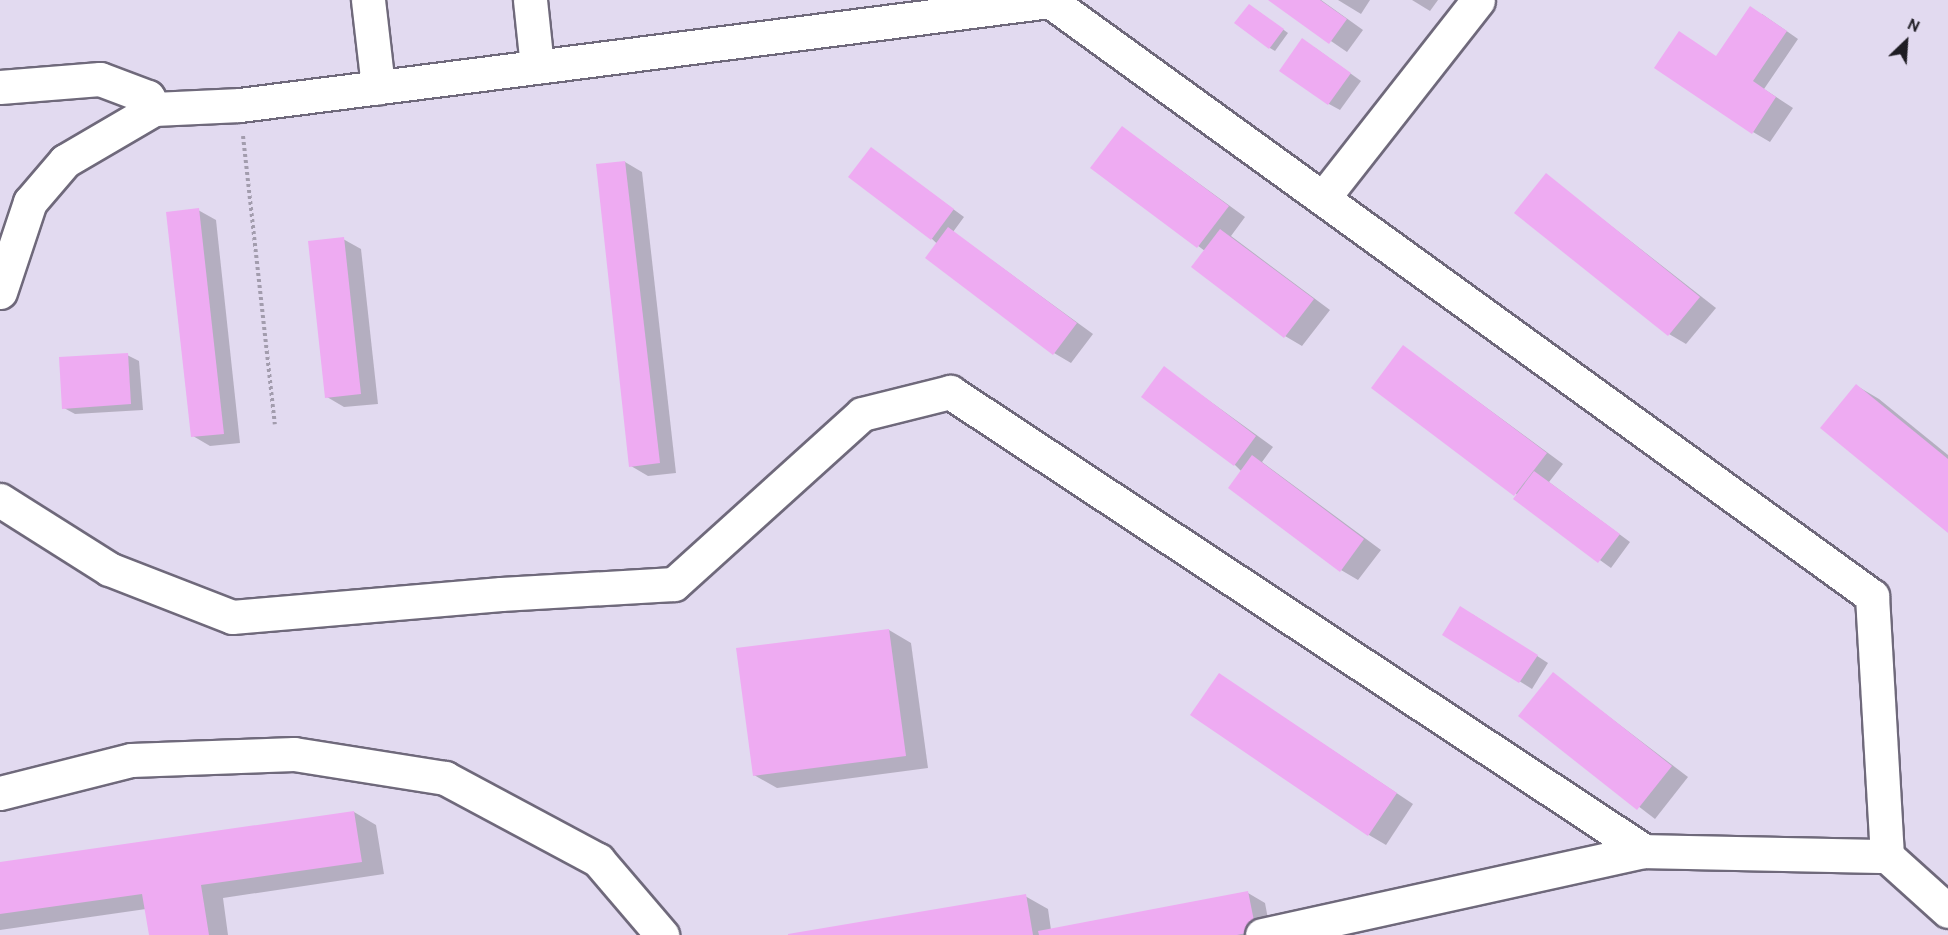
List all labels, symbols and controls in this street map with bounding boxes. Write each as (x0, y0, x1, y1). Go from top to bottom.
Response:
north arrow (1876, 12, 1936, 72)
text: N (1905, 14, 1923, 36)

